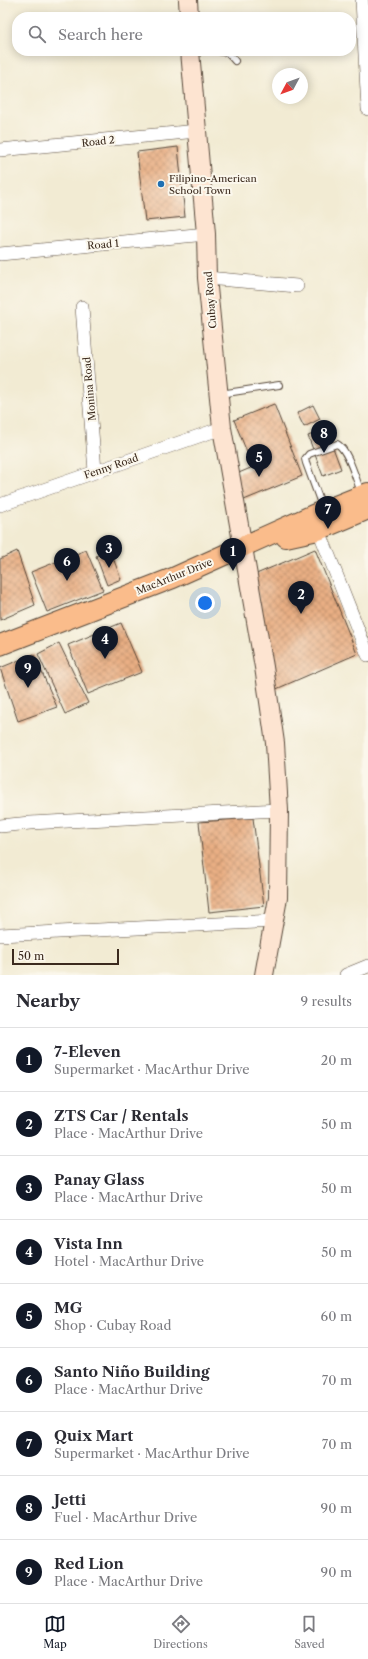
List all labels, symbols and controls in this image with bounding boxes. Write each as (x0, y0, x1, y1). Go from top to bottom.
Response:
search box (12, 12, 356, 56)
icon: search (26, 23, 48, 45)
text: Search here (58, 25, 143, 44)
north arrow (272, 68, 308, 104)
street label: Road 2 (81, 133, 115, 150)
place label: Filipino-American School Town (169, 172, 258, 197)
marker: Filipino-American School Town (156, 179, 166, 189)
street label: Road 1 (87, 237, 120, 252)
street label: Cubay Road (202, 271, 219, 329)
street label: Monina Road (80, 356, 99, 421)
pin: 8 (311, 420, 337, 453)
pin: 5 (246, 444, 272, 477)
street label: Fenny Road (82, 451, 140, 482)
pin: 7 (315, 496, 341, 529)
pin: 3 (96, 535, 122, 568)
pin: 1 (220, 538, 246, 571)
pin: 6 (54, 548, 80, 581)
street label: MacArthur Drive (134, 555, 214, 598)
pin: 2 (288, 581, 314, 614)
your location (195, 593, 215, 613)
pin: 4 (92, 626, 118, 659)
pin: 9 (15, 655, 41, 688)
scale bar (12, 947, 119, 966)
text: 50 m (18, 949, 44, 963)
text: Nearby (16, 991, 80, 1011)
text: 9 results (301, 993, 352, 1009)
text: 7-Eleven (54, 1042, 121, 1061)
text: 1 (26, 1052, 32, 1068)
text: 20 m (321, 1052, 352, 1068)
text: Supermarket · MacArthur Drive (54, 1061, 249, 1077)
text: ZTS Car / Rentals (54, 1106, 188, 1125)
text: 2 (25, 1116, 33, 1132)
text: 50 m (321, 1116, 352, 1132)
text: Place · MacArthur Drive (54, 1125, 203, 1141)
text: Panay Glass (54, 1170, 144, 1189)
text: 3 (25, 1180, 33, 1196)
text: 50 m (321, 1180, 352, 1196)
text: Place · MacArthur Drive (54, 1189, 203, 1205)
text: Vista Inn (54, 1234, 123, 1253)
text: 4 (25, 1244, 33, 1260)
text: 50 m (321, 1244, 352, 1260)
text: Hotel · MacArthur Drive (54, 1253, 204, 1269)
text: MG (54, 1298, 82, 1317)
text: 5 (25, 1308, 33, 1324)
text: 60 m (321, 1308, 352, 1324)
text: Shop · Cubay Road (54, 1317, 171, 1333)
text: Santo Niño Building (54, 1362, 210, 1381)
text: 6 (25, 1372, 33, 1388)
text: 70 m (322, 1372, 352, 1388)
text: Place · MacArthur Drive (54, 1381, 203, 1397)
text: Quix Mart (54, 1426, 133, 1445)
text: 7 (26, 1436, 32, 1452)
text: 70 m (322, 1436, 352, 1452)
text: Supermarket · MacArthur Drive (54, 1445, 249, 1461)
text: Jetti (54, 1490, 86, 1509)
text: 8 (25, 1500, 33, 1516)
text: 90 m (321, 1500, 352, 1516)
text: Fuel · MacArthur Drive (54, 1509, 197, 1525)
text: Red Lion (54, 1554, 124, 1573)
text: 9 (25, 1564, 33, 1580)
text: 90 m (321, 1564, 352, 1580)
text: Place · MacArthur Drive (54, 1573, 203, 1589)
tab: Map (43, 1613, 67, 1651)
tab: Directions (153, 1613, 208, 1651)
tab: Saved (294, 1613, 325, 1651)

